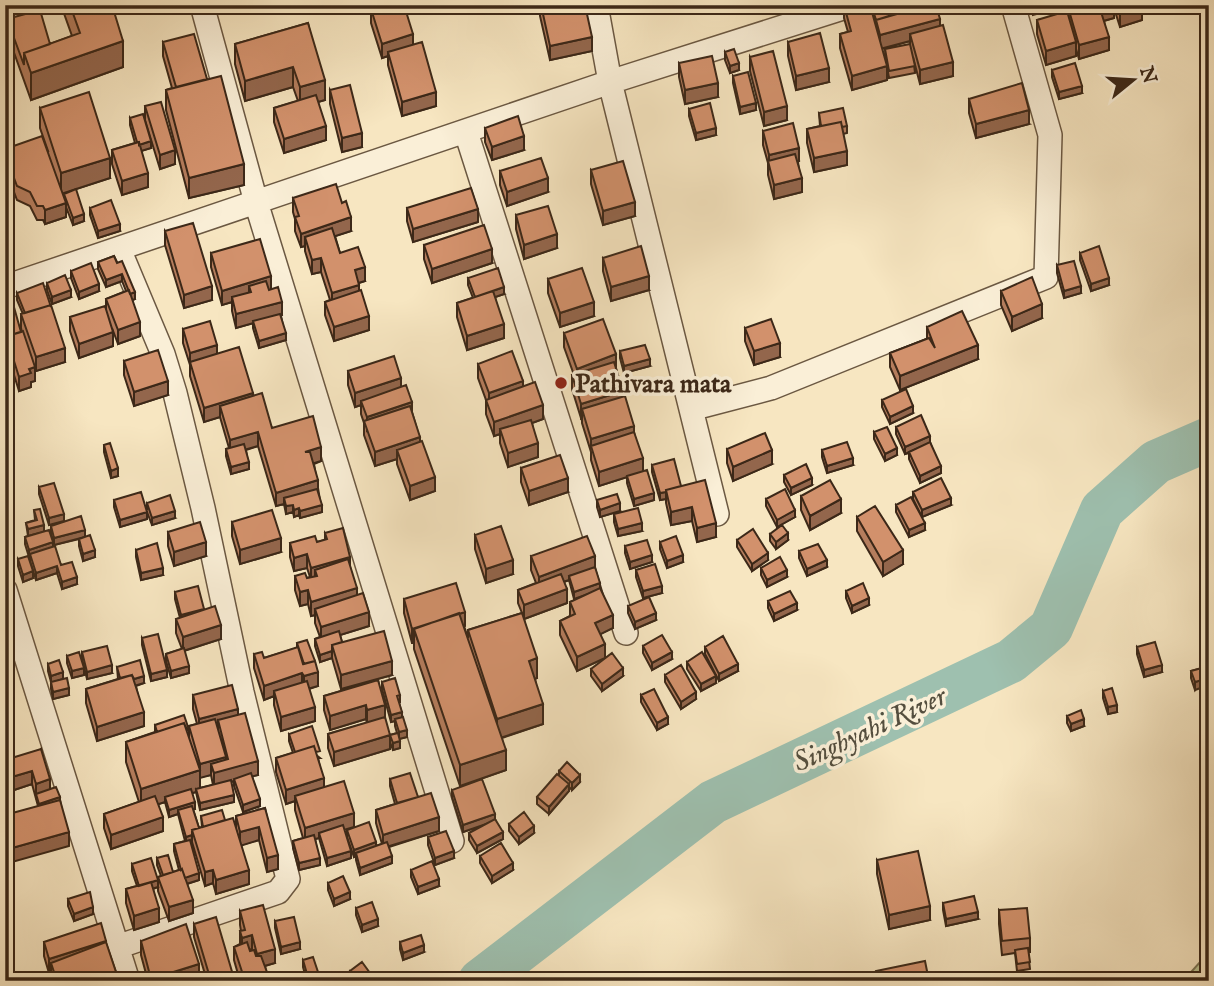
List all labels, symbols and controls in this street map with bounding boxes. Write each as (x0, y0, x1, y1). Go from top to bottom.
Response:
north arrow (1098, 46, 1168, 116)
text: N (1133, 63, 1161, 87)
place label: Pathivara mata (575, 368, 732, 401)
marker: Pathivara mata (553, 375, 569, 391)
water label: Singhyahi River (788, 679, 954, 781)

